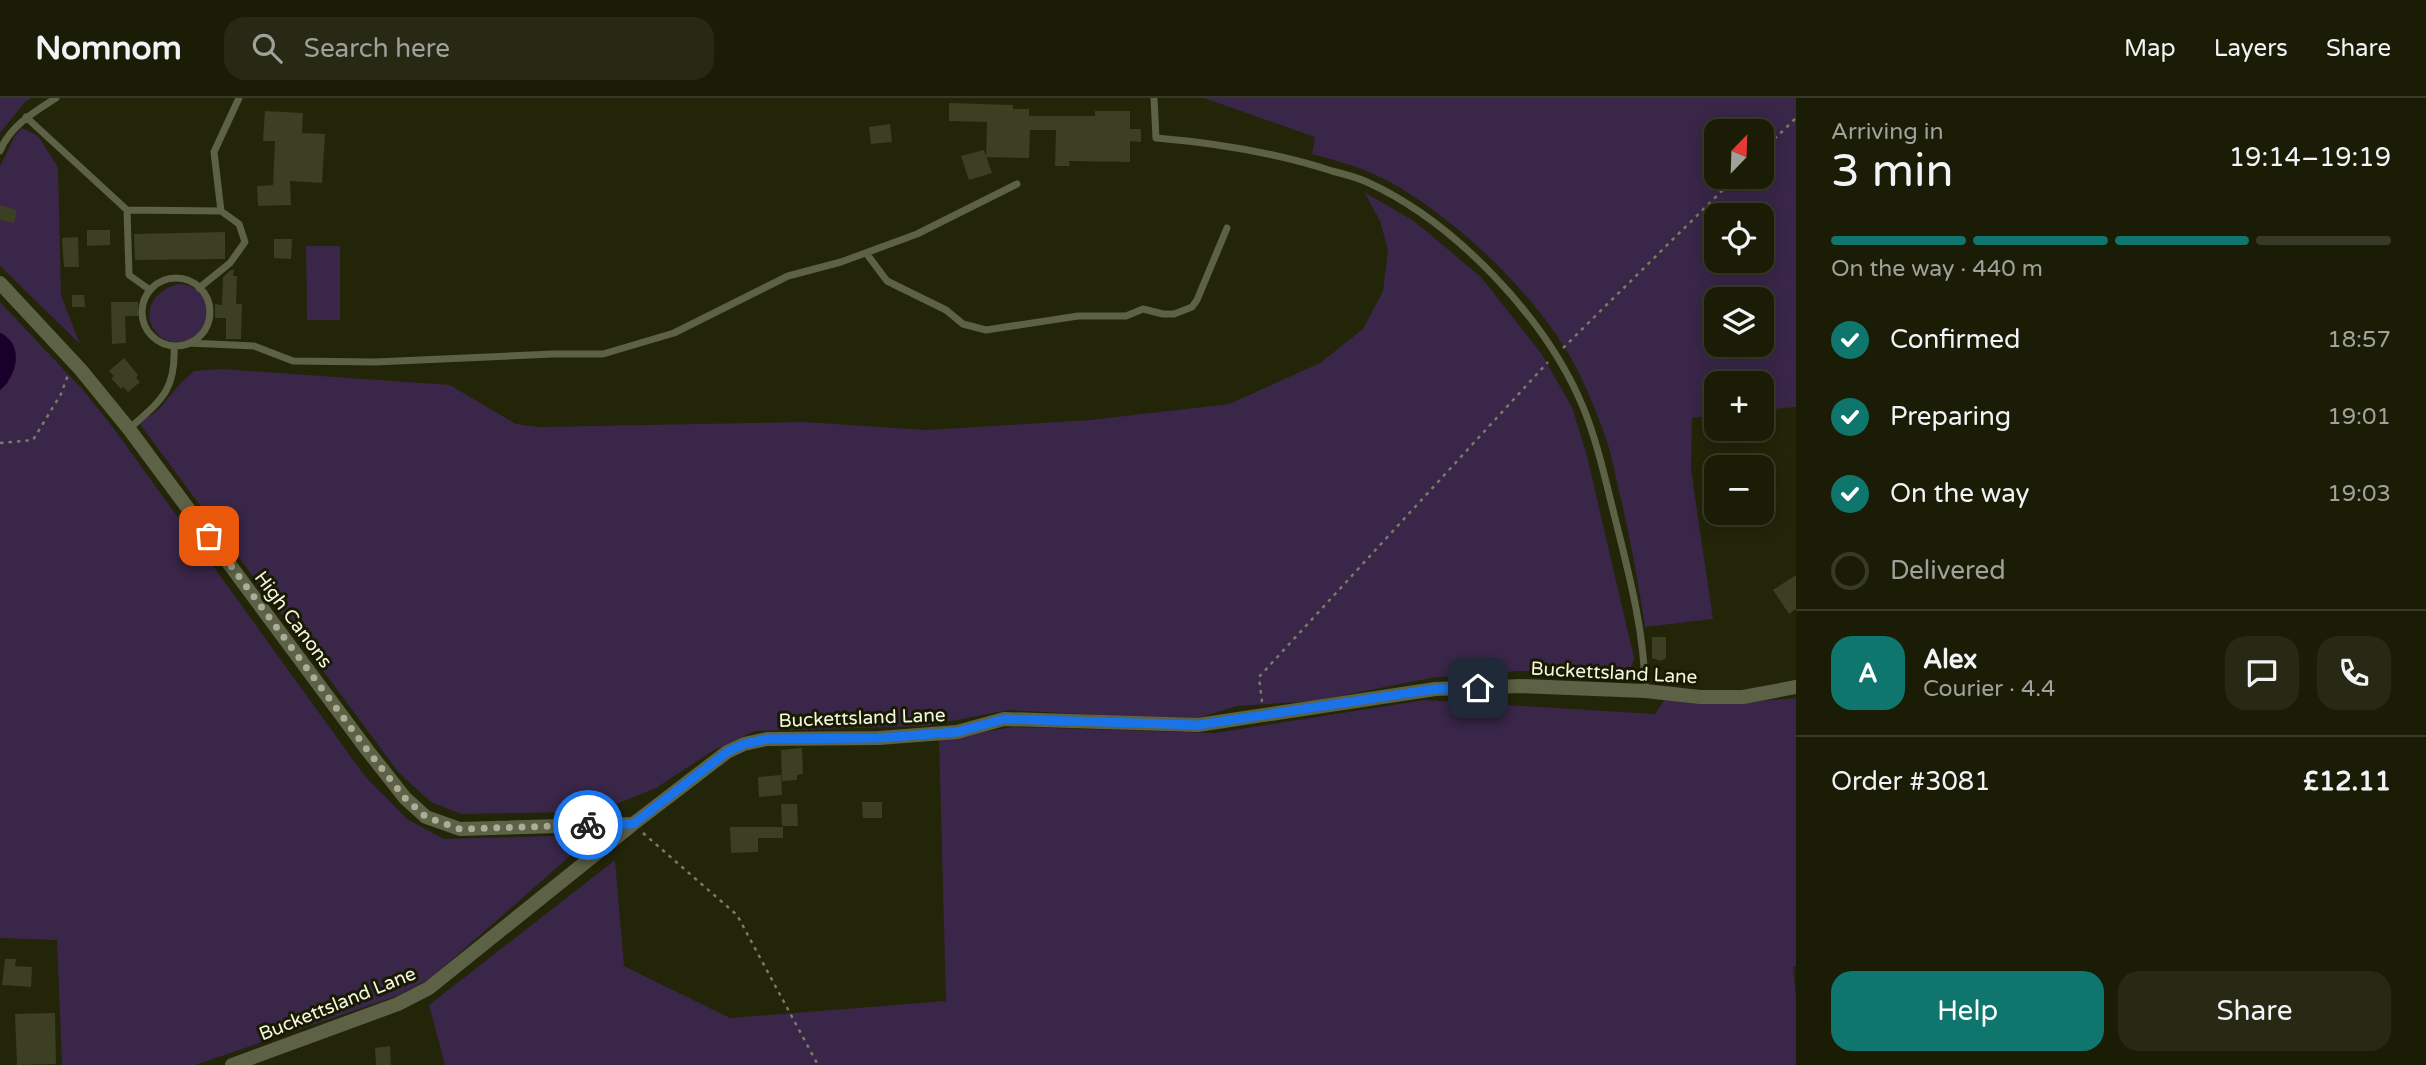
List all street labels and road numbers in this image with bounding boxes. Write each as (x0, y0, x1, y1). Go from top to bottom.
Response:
street label: High Canons (250, 567, 337, 672)
street label: Buckettsland Lane (1530, 658, 1698, 688)
street label: Buckettsland Lane (778, 704, 946, 732)
street label: Buckettsland Lane (256, 962, 419, 1045)

